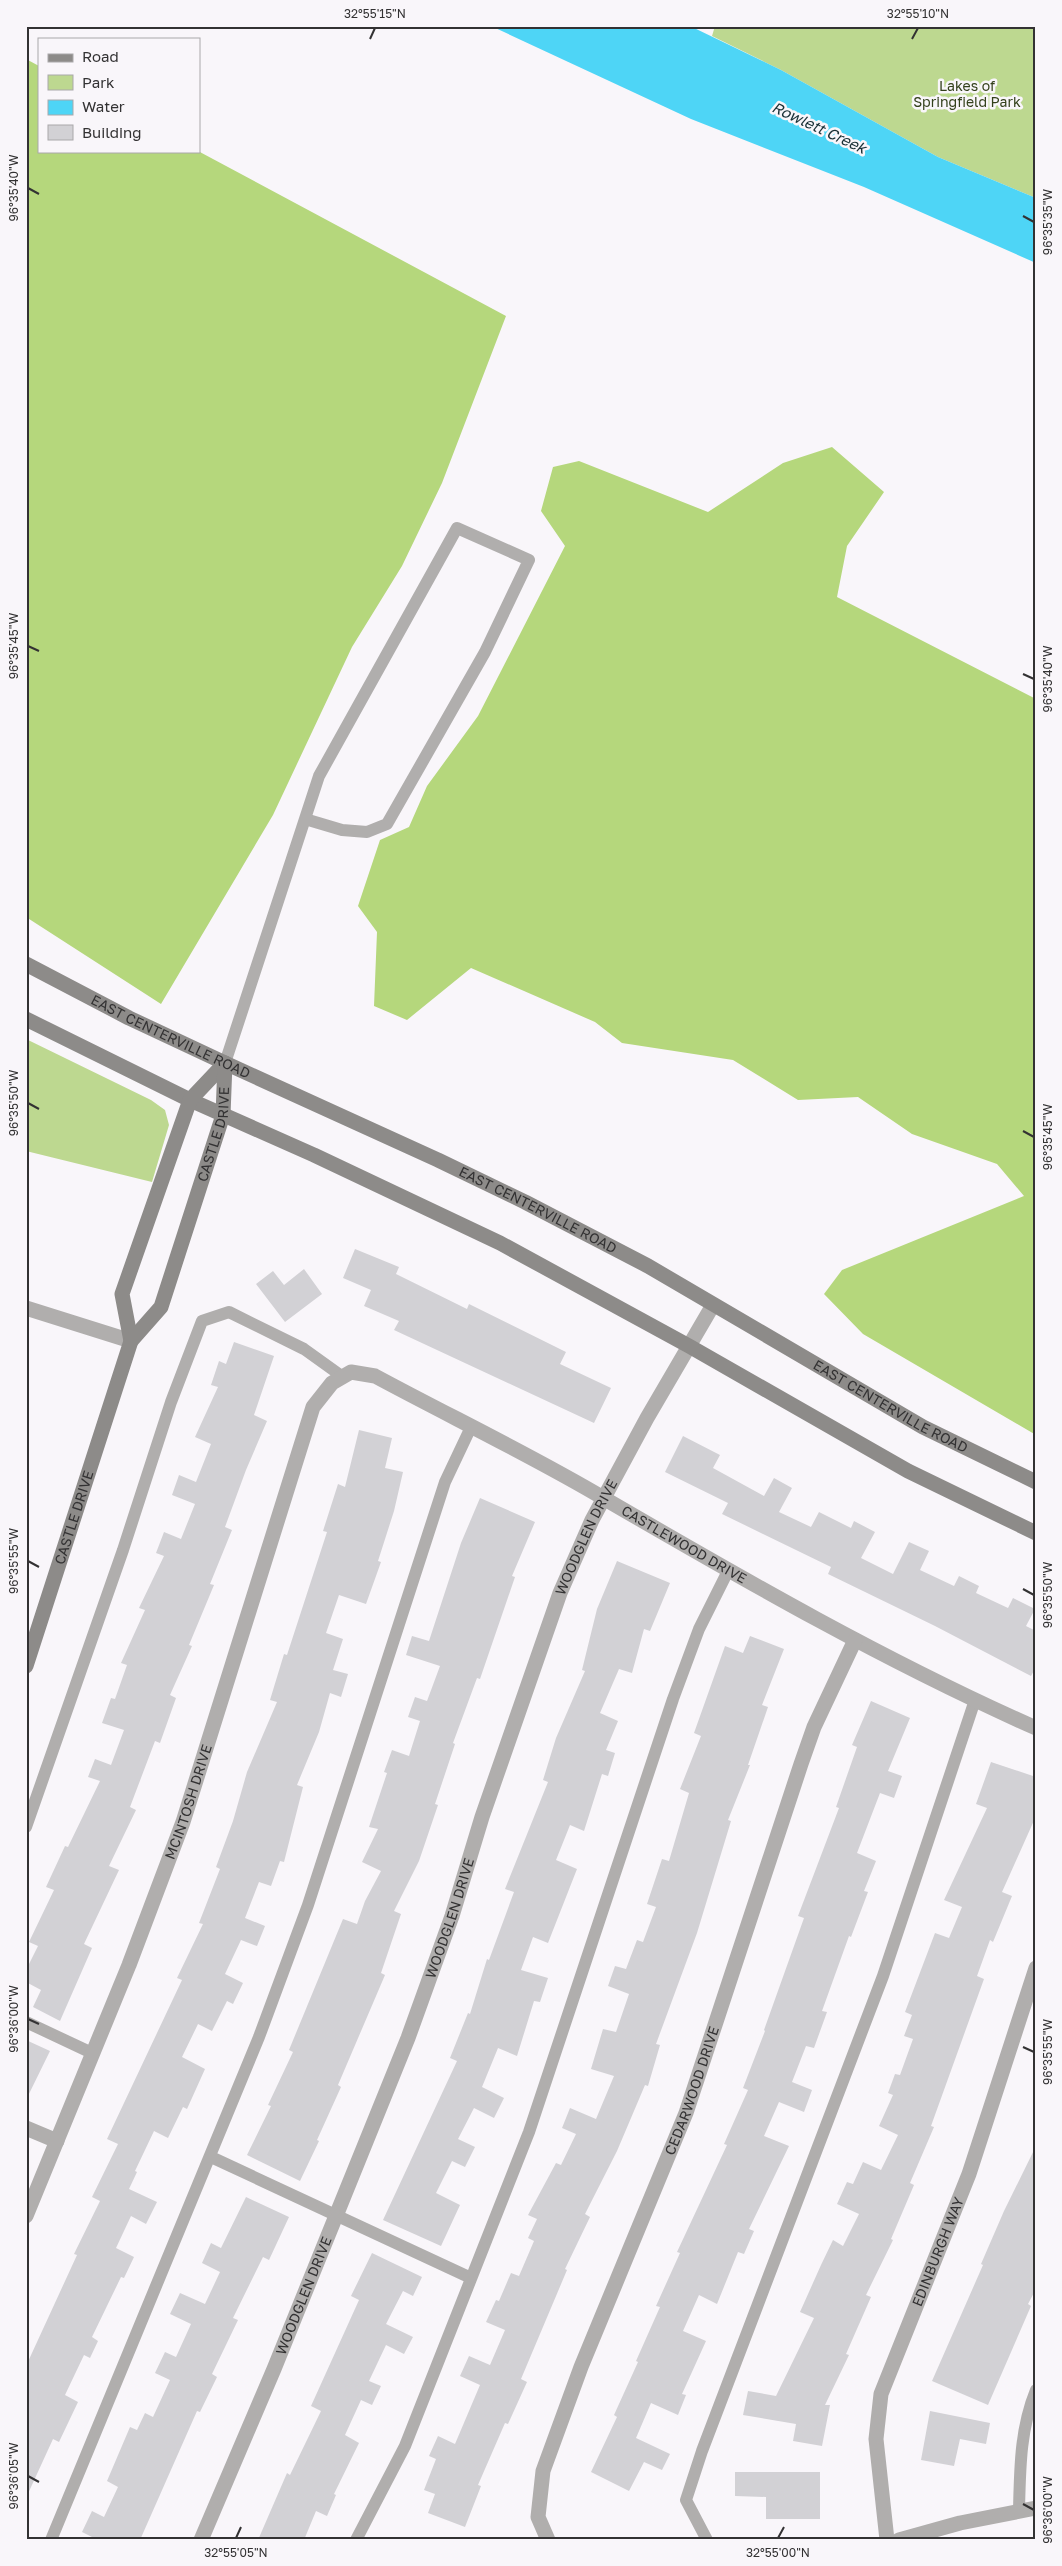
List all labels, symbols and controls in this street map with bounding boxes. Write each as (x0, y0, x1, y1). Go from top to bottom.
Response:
text: 32°55'15"N (344, 6, 406, 21)
text: 32°55'10"N (887, 6, 949, 21)
legend (38, 38, 200, 152)
text: Road (82, 47, 119, 65)
text: Park (82, 73, 115, 91)
park label: Lakes of Springfield Park (913, 77, 1021, 110)
text: Water (82, 97, 125, 115)
water label: Rowlett Creek (769, 97, 871, 157)
text: Building (82, 123, 142, 141)
text: 96°35'40"W (6, 154, 21, 222)
text: 96°35'35"W (1040, 188, 1055, 255)
text: 96°35'45"W (6, 612, 21, 679)
text: 96°35'40"W (1040, 645, 1055, 713)
street label: EAST CENTERVILLE ROAD (88, 991, 253, 1081)
text: 96°35'50"W (6, 1069, 21, 1136)
street label: CASTLE DRIVE (193, 1086, 232, 1184)
text: 96°35'45"W (1040, 1103, 1055, 1170)
street label: EAST CENTERVILLE ROAD (456, 1162, 620, 1256)
street label: EAST CENTERVILLE ROAD (811, 1356, 971, 1456)
street label: CASTLE DRIVE (50, 1468, 97, 1567)
street label: WOODGLEN DRIVE (551, 1476, 620, 1598)
street label: CASTLEWOOD DRIVE (619, 1501, 750, 1587)
text: 96°35'55"W (6, 1527, 21, 1594)
text: 96°35'50"W (1040, 1561, 1055, 1628)
street label: MCINTOSH DRIVE (161, 1742, 215, 1862)
street label: WOODGLEN DRIVE (421, 1856, 477, 1981)
text: 96°36'00"W (6, 1985, 21, 2053)
text: 96°35'55"W (1040, 2018, 1055, 2085)
street label: CEDARWOOD DRIVE (661, 2024, 722, 2157)
street label: EDINBURGH WAY (908, 2195, 967, 2309)
street label: WOODGLEN DRIVE (272, 2234, 335, 2357)
text: 96°36'05"W (6, 2442, 21, 2509)
text: 96°36'00"W (1040, 2476, 1055, 2544)
text: 32°55'05"N (204, 2545, 268, 2560)
text: 32°55'00"N (746, 2545, 810, 2560)

